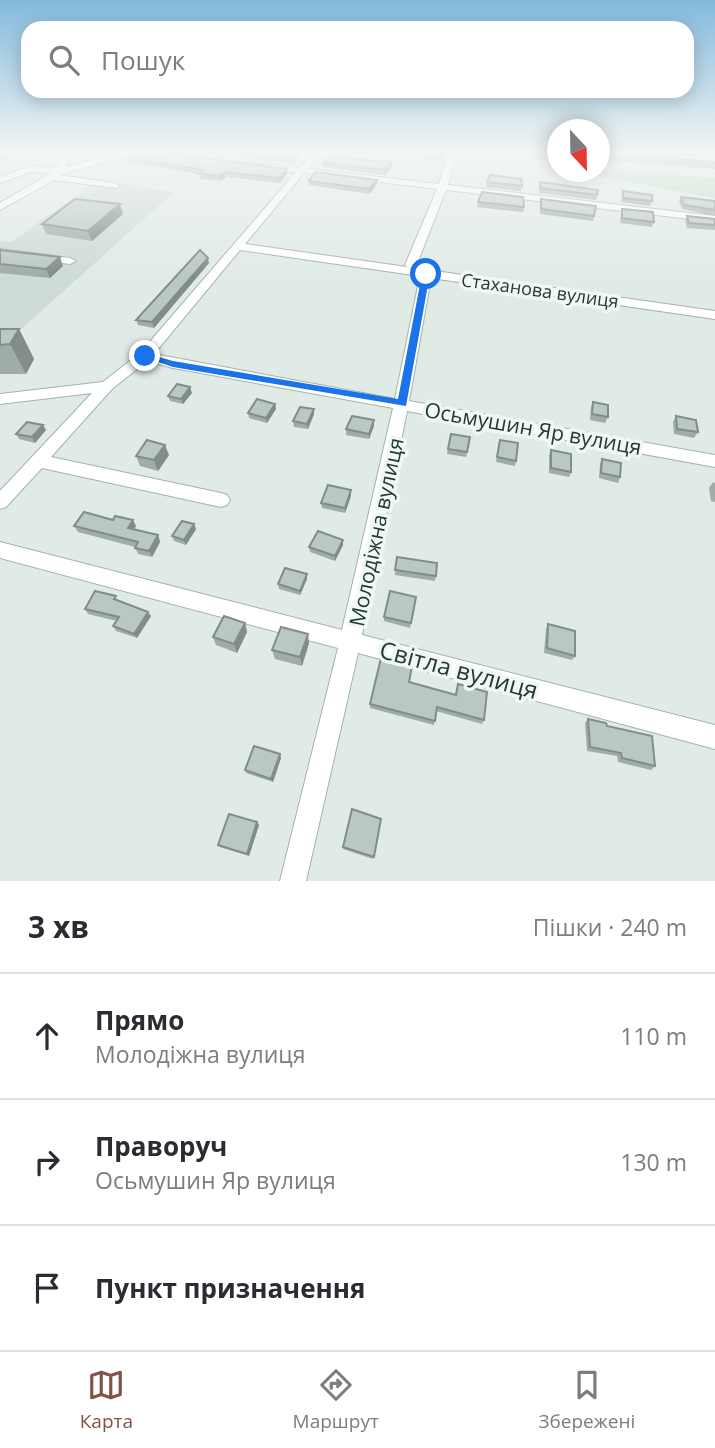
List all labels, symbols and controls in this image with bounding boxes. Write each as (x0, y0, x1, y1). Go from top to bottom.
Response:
search box (21, 21, 694, 98)
icon: search (45, 41, 83, 79)
text: Пошук (101, 42, 185, 78)
north arrow (547, 119, 610, 182)
route start (410, 258, 441, 289)
street label: Стаханова вулиця (460, 267, 620, 313)
route end (129, 340, 160, 371)
street label: Осьмушин Яр вулиця (422, 395, 644, 461)
street label: Молодіжна вулиця (342, 435, 410, 629)
street label: Світла вулиця (376, 632, 542, 706)
text: 3 хв (28, 906, 89, 947)
text: Пішки · 240 m (533, 911, 687, 943)
text: Прямо (95, 1002, 184, 1038)
icon: ahead (28, 1017, 66, 1055)
text: 110 m (620, 1020, 687, 1052)
text: Молодіжна вулиця (95, 1038, 305, 1070)
text: Праворуч (95, 1128, 227, 1164)
icon: right (28, 1143, 66, 1181)
text: 130 m (620, 1146, 687, 1178)
text: Осьмушин Яр вулиця (95, 1164, 336, 1196)
icon: arrive (28, 1269, 66, 1307)
text: Пункт призначення (95, 1270, 365, 1306)
tab: Карта (80, 1366, 133, 1434)
tab: Маршрут (293, 1366, 379, 1434)
tab: Збережені (538, 1366, 635, 1434)

